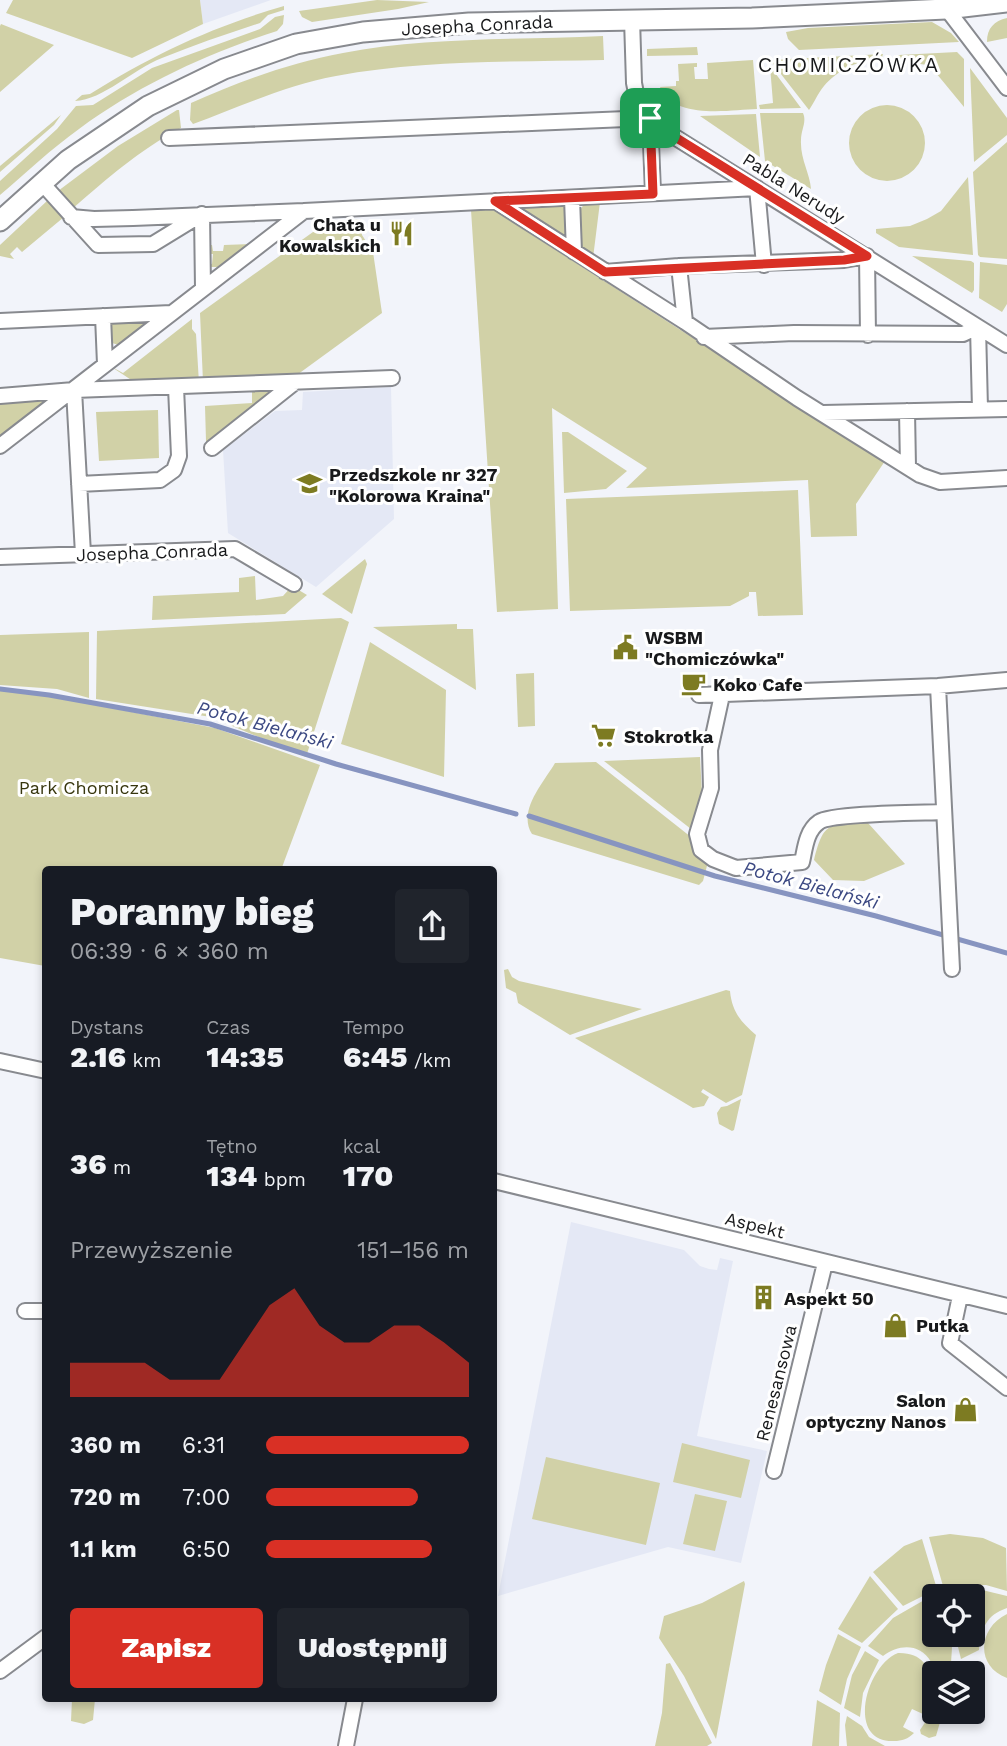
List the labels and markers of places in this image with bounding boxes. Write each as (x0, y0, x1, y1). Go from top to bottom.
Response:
pin (620, 88, 680, 148)
place label: Chata u Kowalskich (279, 214, 381, 256)
restaurant icon: Chata u Kowalskich (387, 220, 415, 248)
place label: Przedszkole nr 327 "Kolorowa Kraina" (329, 464, 497, 506)
school or university icon: Przedszkole nr 327 "Kolorowa Kraina" (295, 470, 323, 498)
place label: WSBM "Chomiczówka" (645, 627, 784, 669)
public building icon: WSBM "Chomiczówka" (611, 633, 639, 661)
cafe icon: Koko Cafe (679, 670, 707, 698)
place label: Koko Cafe (713, 674, 803, 695)
supermarket icon: Stokrotka (590, 722, 618, 750)
place label: Stokrotka (624, 726, 714, 747)
building icon: Aspekt 50 (750, 1284, 778, 1312)
place label: Aspekt 50 (784, 1288, 874, 1309)
shop icon: Putka (882, 1311, 910, 1339)
place label: Putka (916, 1315, 969, 1336)
place label: Salon optyczny Nanos (806, 1390, 946, 1432)
shop icon: Salon optyczny Nanos (952, 1396, 980, 1424)

